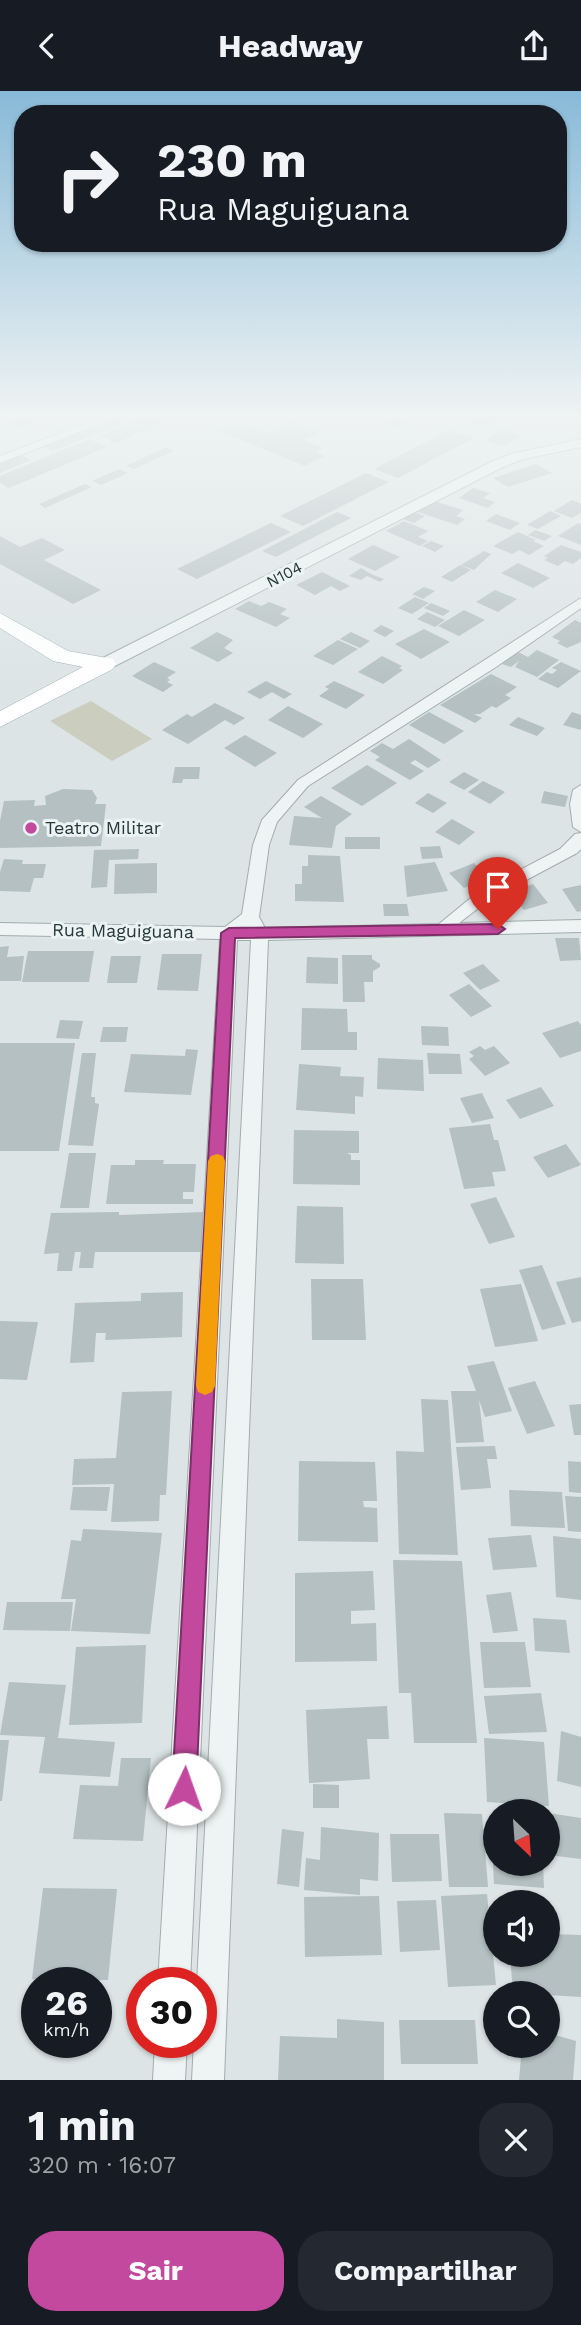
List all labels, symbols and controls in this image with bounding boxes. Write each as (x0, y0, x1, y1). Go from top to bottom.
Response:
icon: back (28, 27, 66, 65)
text: Headway (218, 27, 363, 65)
icon: share (515, 27, 553, 65)
text: 230 m (157, 131, 307, 189)
icon: right (42, 133, 133, 224)
text: Rua Maguiguana (157, 190, 409, 228)
street label: N104 (263, 557, 306, 591)
place label: Teatro Militar (45, 817, 161, 838)
marker: Teatro Militar (23, 820, 39, 836)
pin (468, 857, 528, 929)
icon: arrive (479, 868, 517, 906)
street label: Rua Maguiguana (52, 919, 194, 942)
position arrow (147, 1752, 221, 1826)
north arrow (483, 1799, 560, 1876)
map controls (483, 1799, 560, 2058)
button: sound (483, 1890, 560, 1967)
speed limit sign: 30 (126, 1967, 217, 2058)
button: search (483, 1981, 560, 2058)
text: 26 (45, 1982, 88, 2024)
text: km/h (43, 2019, 90, 2040)
text: 1 min (28, 2101, 136, 2150)
button: close (479, 2103, 553, 2177)
text: 320 m · 16:07 (28, 2152, 176, 2179)
button: Sair (28, 2231, 284, 2311)
button: Compartilhar (298, 2231, 553, 2311)

